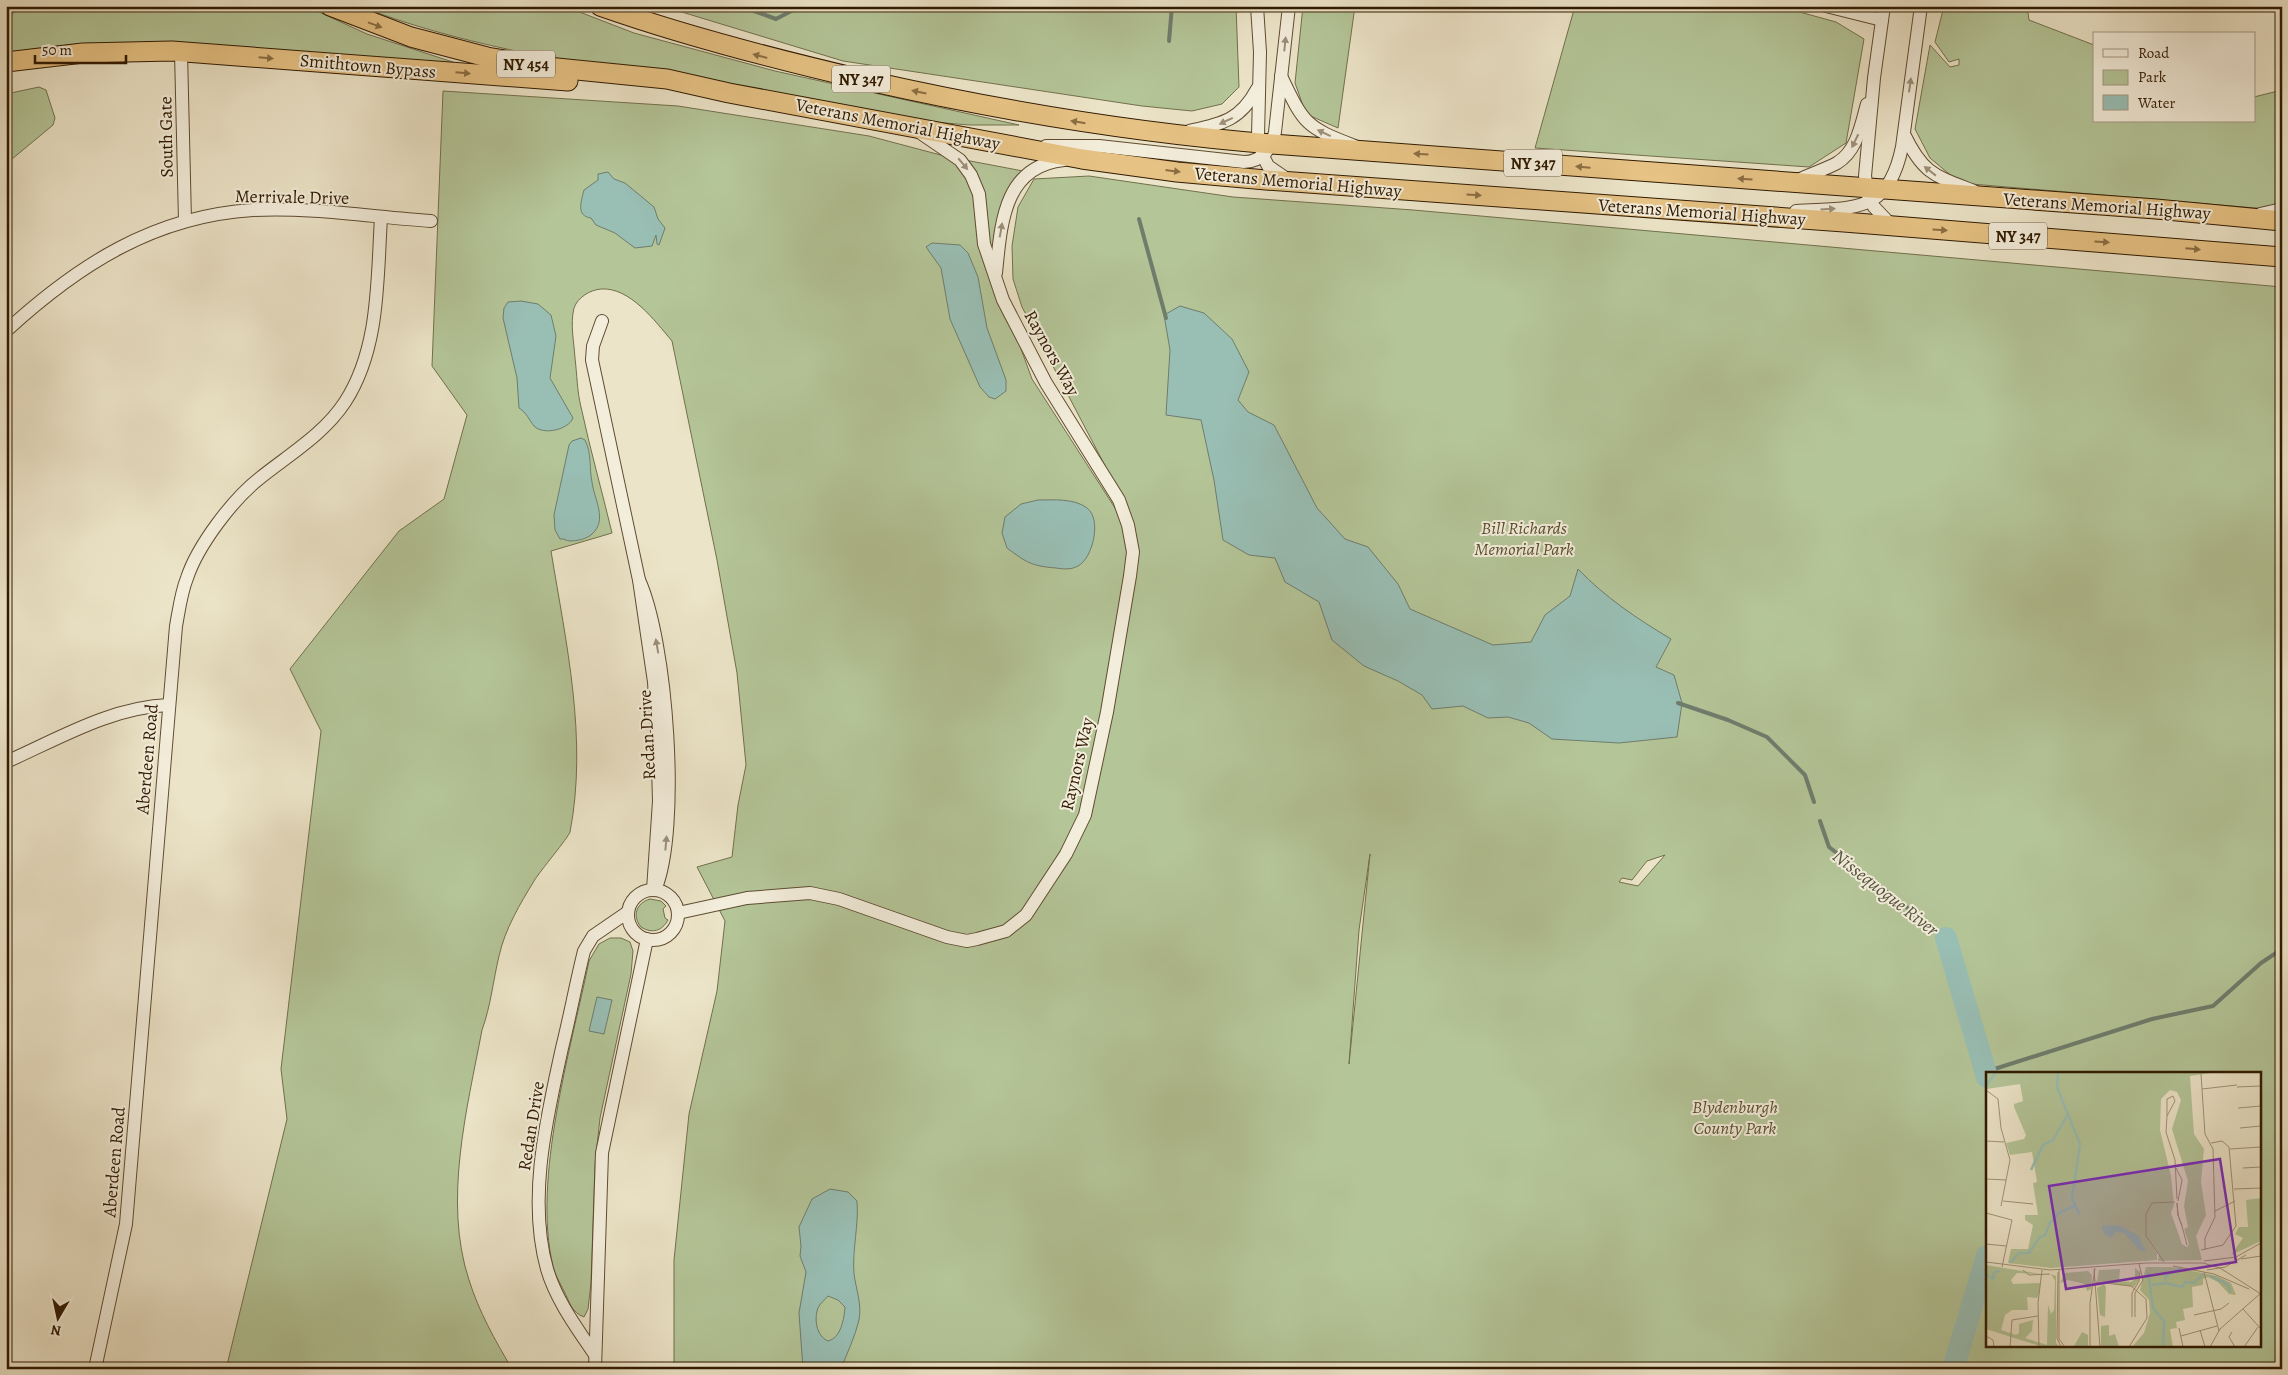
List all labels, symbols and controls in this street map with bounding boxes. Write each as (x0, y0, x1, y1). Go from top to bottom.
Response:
one-way arrow (368, 21, 383, 29)
scale bar (35, 32, 126, 64)
legend (2093, 32, 2256, 122)
one-way arrow (1281, 35, 1289, 51)
text: 50 m (42, 40, 72, 60)
text: Road (2138, 43, 2170, 63)
street label: Smithtown Bypass (299, 48, 437, 84)
road number: NY 454 (497, 51, 555, 78)
one-way arrow (753, 51, 768, 59)
one-way arrow (259, 54, 275, 62)
road number: NY 347 (832, 66, 890, 92)
text: Park (2138, 67, 2167, 87)
one-way arrow (456, 69, 472, 77)
one-way arrow (1906, 77, 1914, 93)
one-way arrow (911, 88, 926, 96)
street label: Veterans Memorial Highway (793, 92, 1003, 156)
text: Water (2137, 93, 2175, 113)
street label: South Gate (153, 96, 179, 178)
one-way arrow (1070, 118, 1086, 126)
one-way arrow (1219, 118, 1233, 126)
one-way arrow (1317, 129, 1331, 137)
one-way arrow (1851, 134, 1859, 148)
one-way arrow (1413, 150, 1429, 158)
road number: NY 347 (1504, 150, 1562, 177)
one-way arrow (957, 157, 968, 170)
street label: Veterans Memorial Highway (1192, 161, 1404, 203)
one-way arrow (1575, 163, 1591, 171)
one-way arrow (1924, 166, 1937, 177)
one-way arrow (1165, 167, 1181, 175)
one-way arrow (1737, 174, 1753, 182)
street label: Merrivale Drive (235, 184, 349, 210)
street label: Veterans Memorial Highway (2001, 187, 2212, 225)
one-way arrow (1467, 192, 1483, 200)
street label: Veterans Memorial Highway (1596, 193, 1807, 231)
one-way arrow (1820, 205, 1836, 213)
one-way arrow (998, 222, 1006, 238)
road number: NY 347 (1989, 222, 2047, 250)
one-way arrow (1932, 226, 1948, 234)
one-way arrow (2094, 238, 2110, 246)
one-way arrow (2185, 245, 2201, 253)
street label: Raynors Way (1019, 306, 1086, 401)
park label: Bill Richards Memorial Park (1474, 516, 1574, 561)
one-way arrow (652, 638, 660, 654)
street label: Redan Drive (633, 689, 661, 781)
street label: Aberdeen Road (130, 702, 164, 816)
street label: Raynors Way (1055, 714, 1100, 813)
one-way arrow (662, 835, 670, 851)
water label: Nissequogue River (1827, 843, 1945, 943)
inset map (1986, 1072, 2260, 1348)
street label: Redan Drive (512, 1079, 550, 1173)
park label: Blydenburgh County Park (1692, 1095, 1778, 1140)
street label: Aberdeen Road (97, 1105, 131, 1219)
north arrow (32, 1292, 82, 1342)
text: N (50, 1320, 63, 1341)

